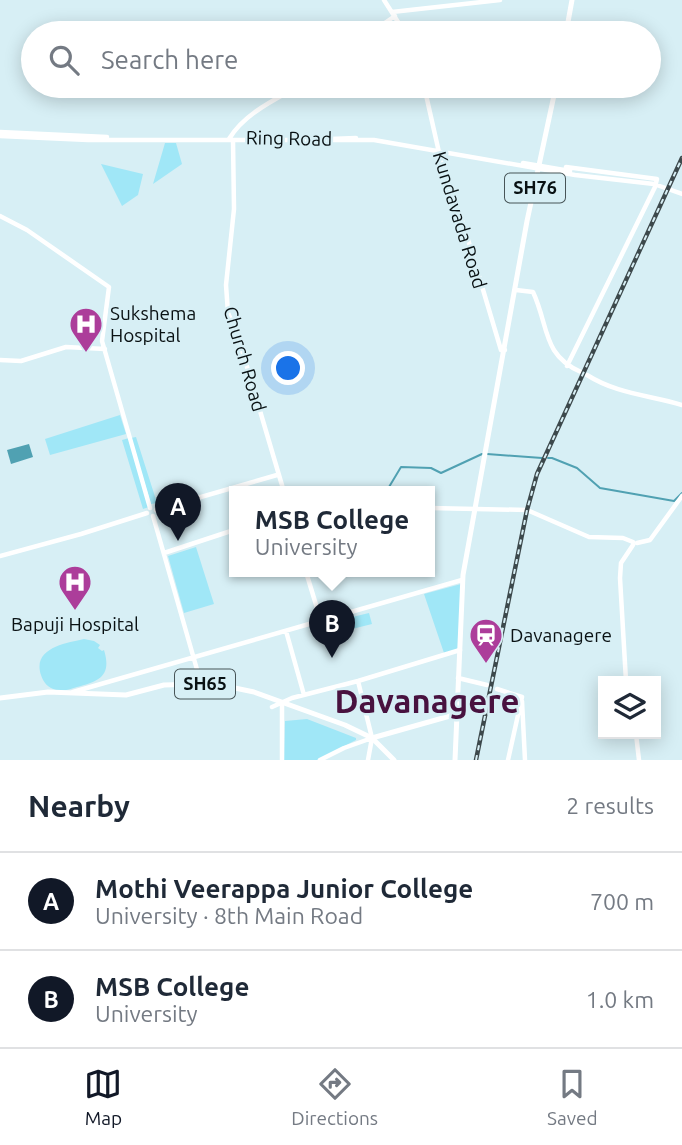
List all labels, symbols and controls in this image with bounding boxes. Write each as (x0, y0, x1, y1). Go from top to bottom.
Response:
search box (21, 21, 661, 98)
icon: search (45, 41, 83, 79)
text: Search here (101, 45, 238, 74)
street label: Ring Road (246, 126, 332, 150)
street label: Kundavada Road (429, 149, 491, 291)
road number: SH76 (505, 174, 565, 202)
place label: Sukshema Hospital (110, 302, 196, 346)
street label: Church Road (219, 304, 271, 414)
hospital icon: Sukshema Hospital (67, 305, 105, 354)
your location (271, 351, 305, 385)
pin: A (155, 483, 201, 541)
popup (229, 486, 435, 577)
text: MSB College (255, 505, 409, 534)
text: University (255, 534, 358, 559)
hospital icon: Bapuji Hospital (56, 563, 94, 612)
pin: B (309, 600, 355, 658)
place label: Bapuji Hospital (11, 613, 139, 635)
station icon: Davanagere (467, 616, 505, 665)
place label: Davanagere (510, 624, 612, 646)
road number: SH65 (175, 670, 235, 698)
map controls (598, 676, 661, 739)
button: layers (598, 676, 661, 739)
district label: Davanagere (335, 682, 519, 719)
text: Nearby (28, 789, 130, 823)
text: 2 results (566, 793, 654, 818)
text: Mothi Veerappa Junior College (95, 874, 473, 903)
text: A (43, 889, 59, 914)
text: 700 m (590, 889, 654, 914)
text: University · 8th Main Road (95, 903, 363, 928)
text: MSB College (95, 972, 249, 1001)
text: B (43, 987, 59, 1012)
text: 1.0 km (586, 987, 654, 1012)
text: University (95, 1001, 198, 1026)
tab: Map (84, 1065, 122, 1129)
tab: Directions (291, 1065, 378, 1129)
tab: Saved (547, 1065, 598, 1129)

